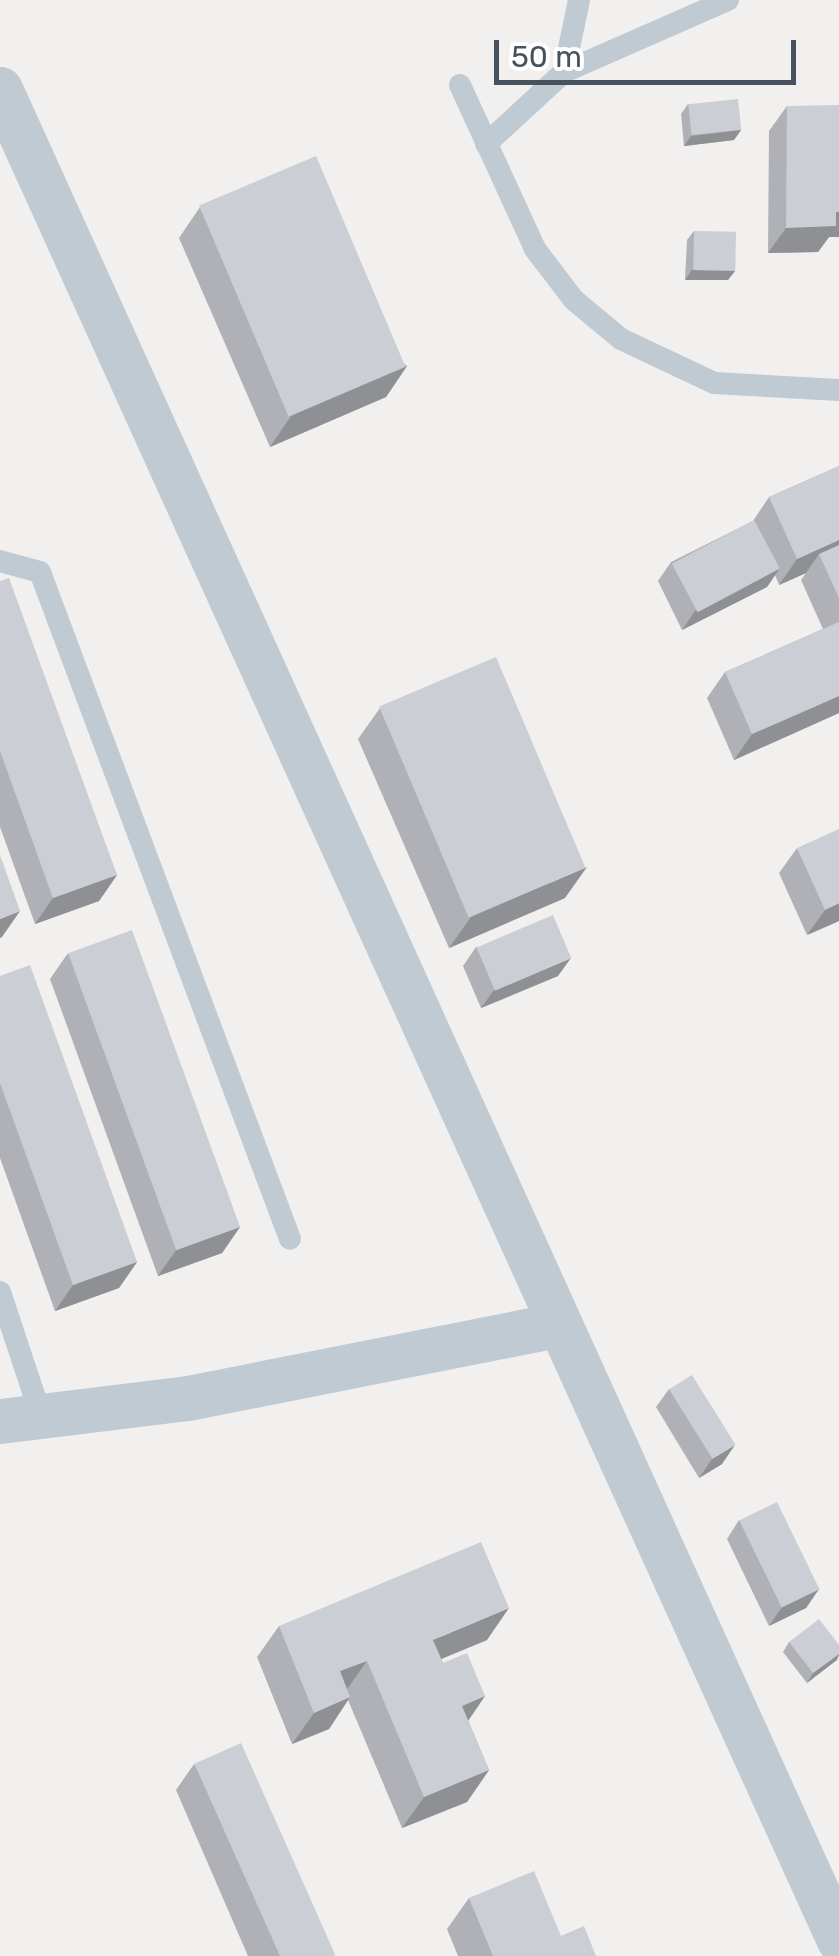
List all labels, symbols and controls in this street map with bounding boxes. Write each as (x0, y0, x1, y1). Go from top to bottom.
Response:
scale bar (499, 20, 802, 82)
text: 50 m (511, 39, 582, 75)

